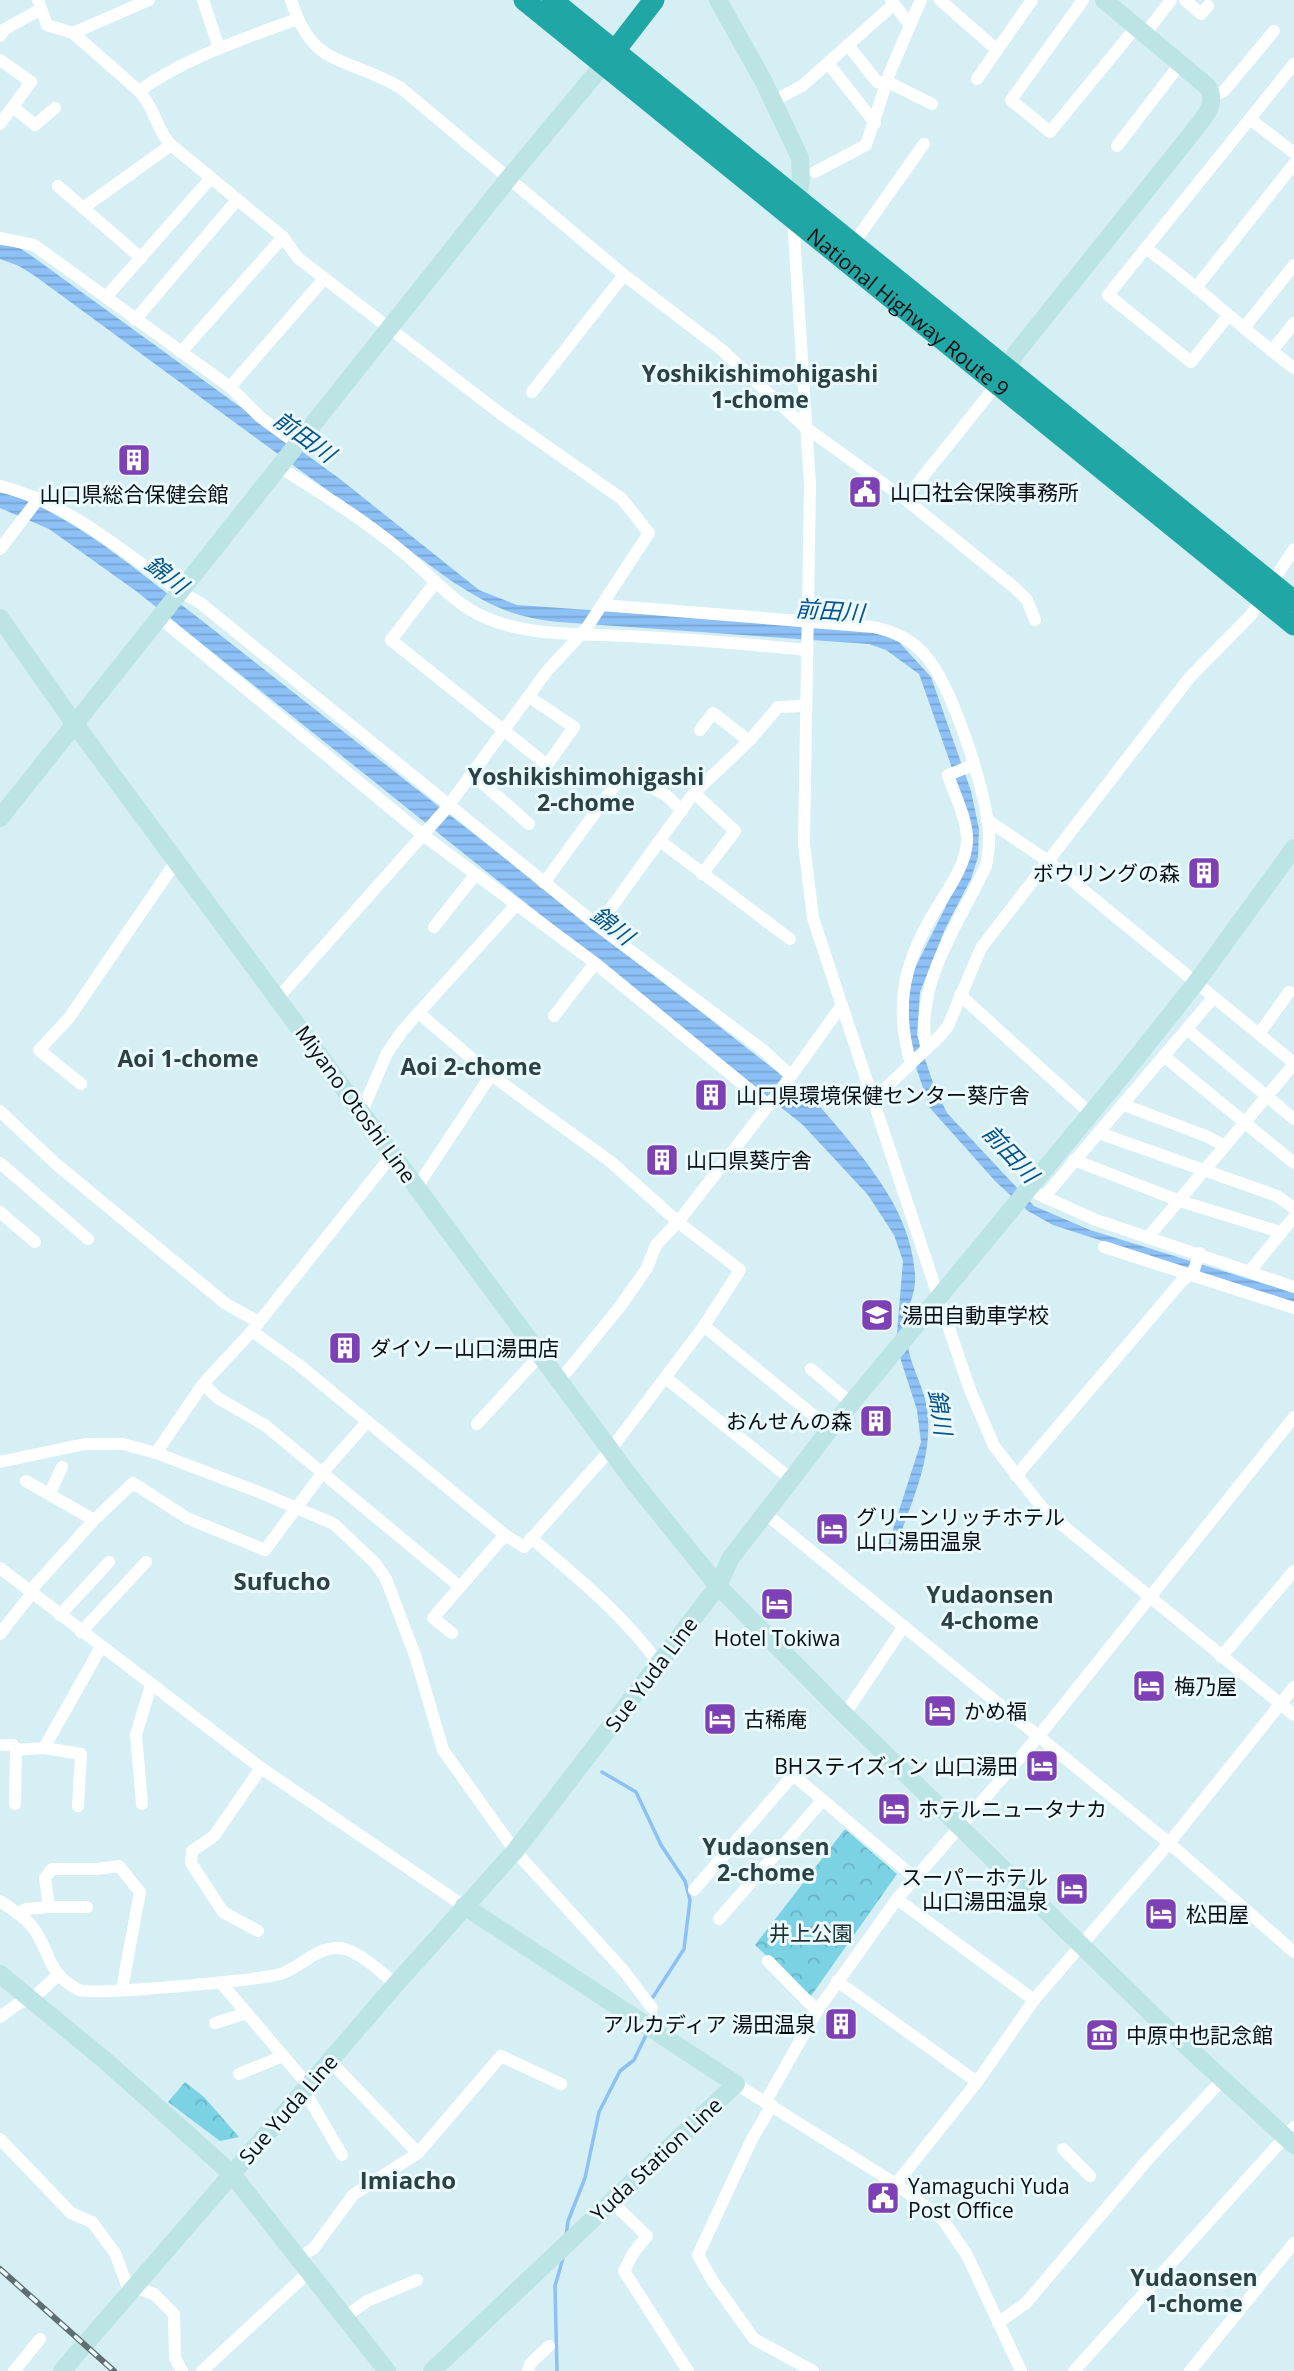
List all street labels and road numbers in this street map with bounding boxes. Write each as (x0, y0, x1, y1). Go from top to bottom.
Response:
street label: National Highway Route 9 (801, 221, 1015, 402)
street label: Miyano Otoshi Line (289, 1020, 423, 1188)
street label: Sue Yuda Line (599, 1611, 703, 1737)
street label: Sue Yuda Line (232, 2048, 344, 2170)
street label: Yuda Station Line (584, 2091, 728, 2227)

